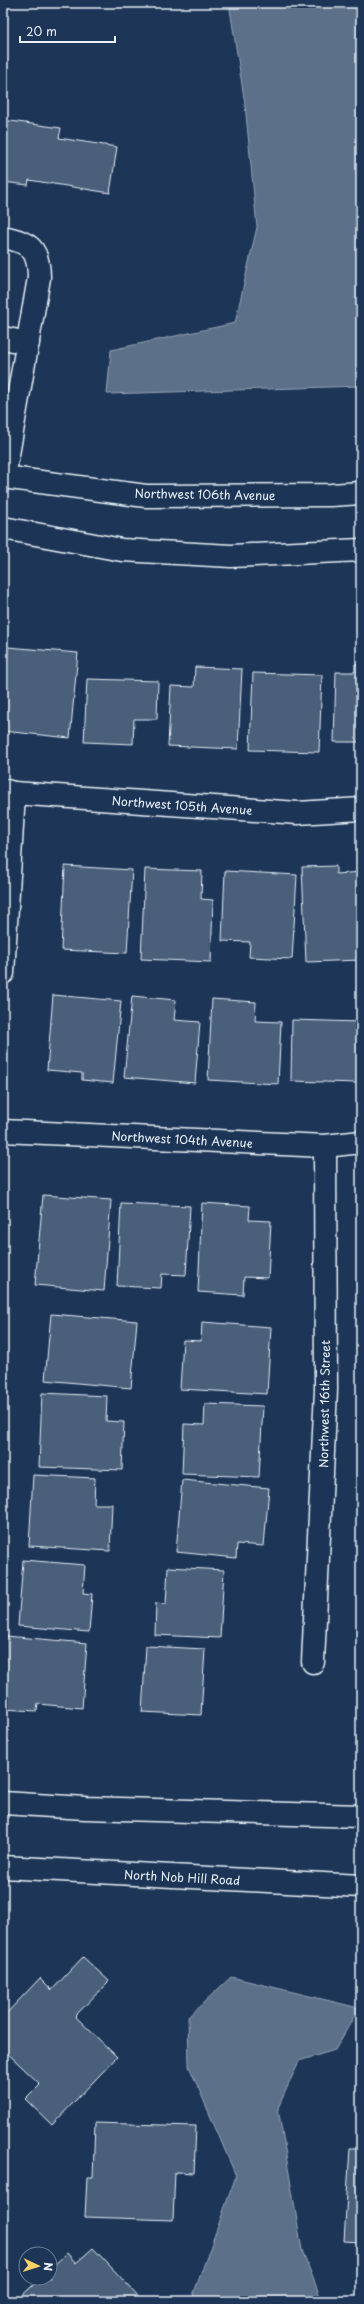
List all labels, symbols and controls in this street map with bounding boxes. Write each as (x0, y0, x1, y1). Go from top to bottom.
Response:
scale bar (20, 18, 115, 44)
text: 20 m (26, 22, 57, 40)
street label: Northwest 106th Avenue (134, 484, 276, 504)
street label: Northwest 105th Avenue (111, 791, 253, 819)
street label: Northwest 104th Avenue (111, 1126, 253, 1152)
street label: Northwest 16th Street (314, 1340, 334, 1468)
street label: North Nob Hill Road (123, 1865, 241, 1889)
north arrow (18, 2246, 58, 2286)
text: N (40, 2262, 57, 2272)

